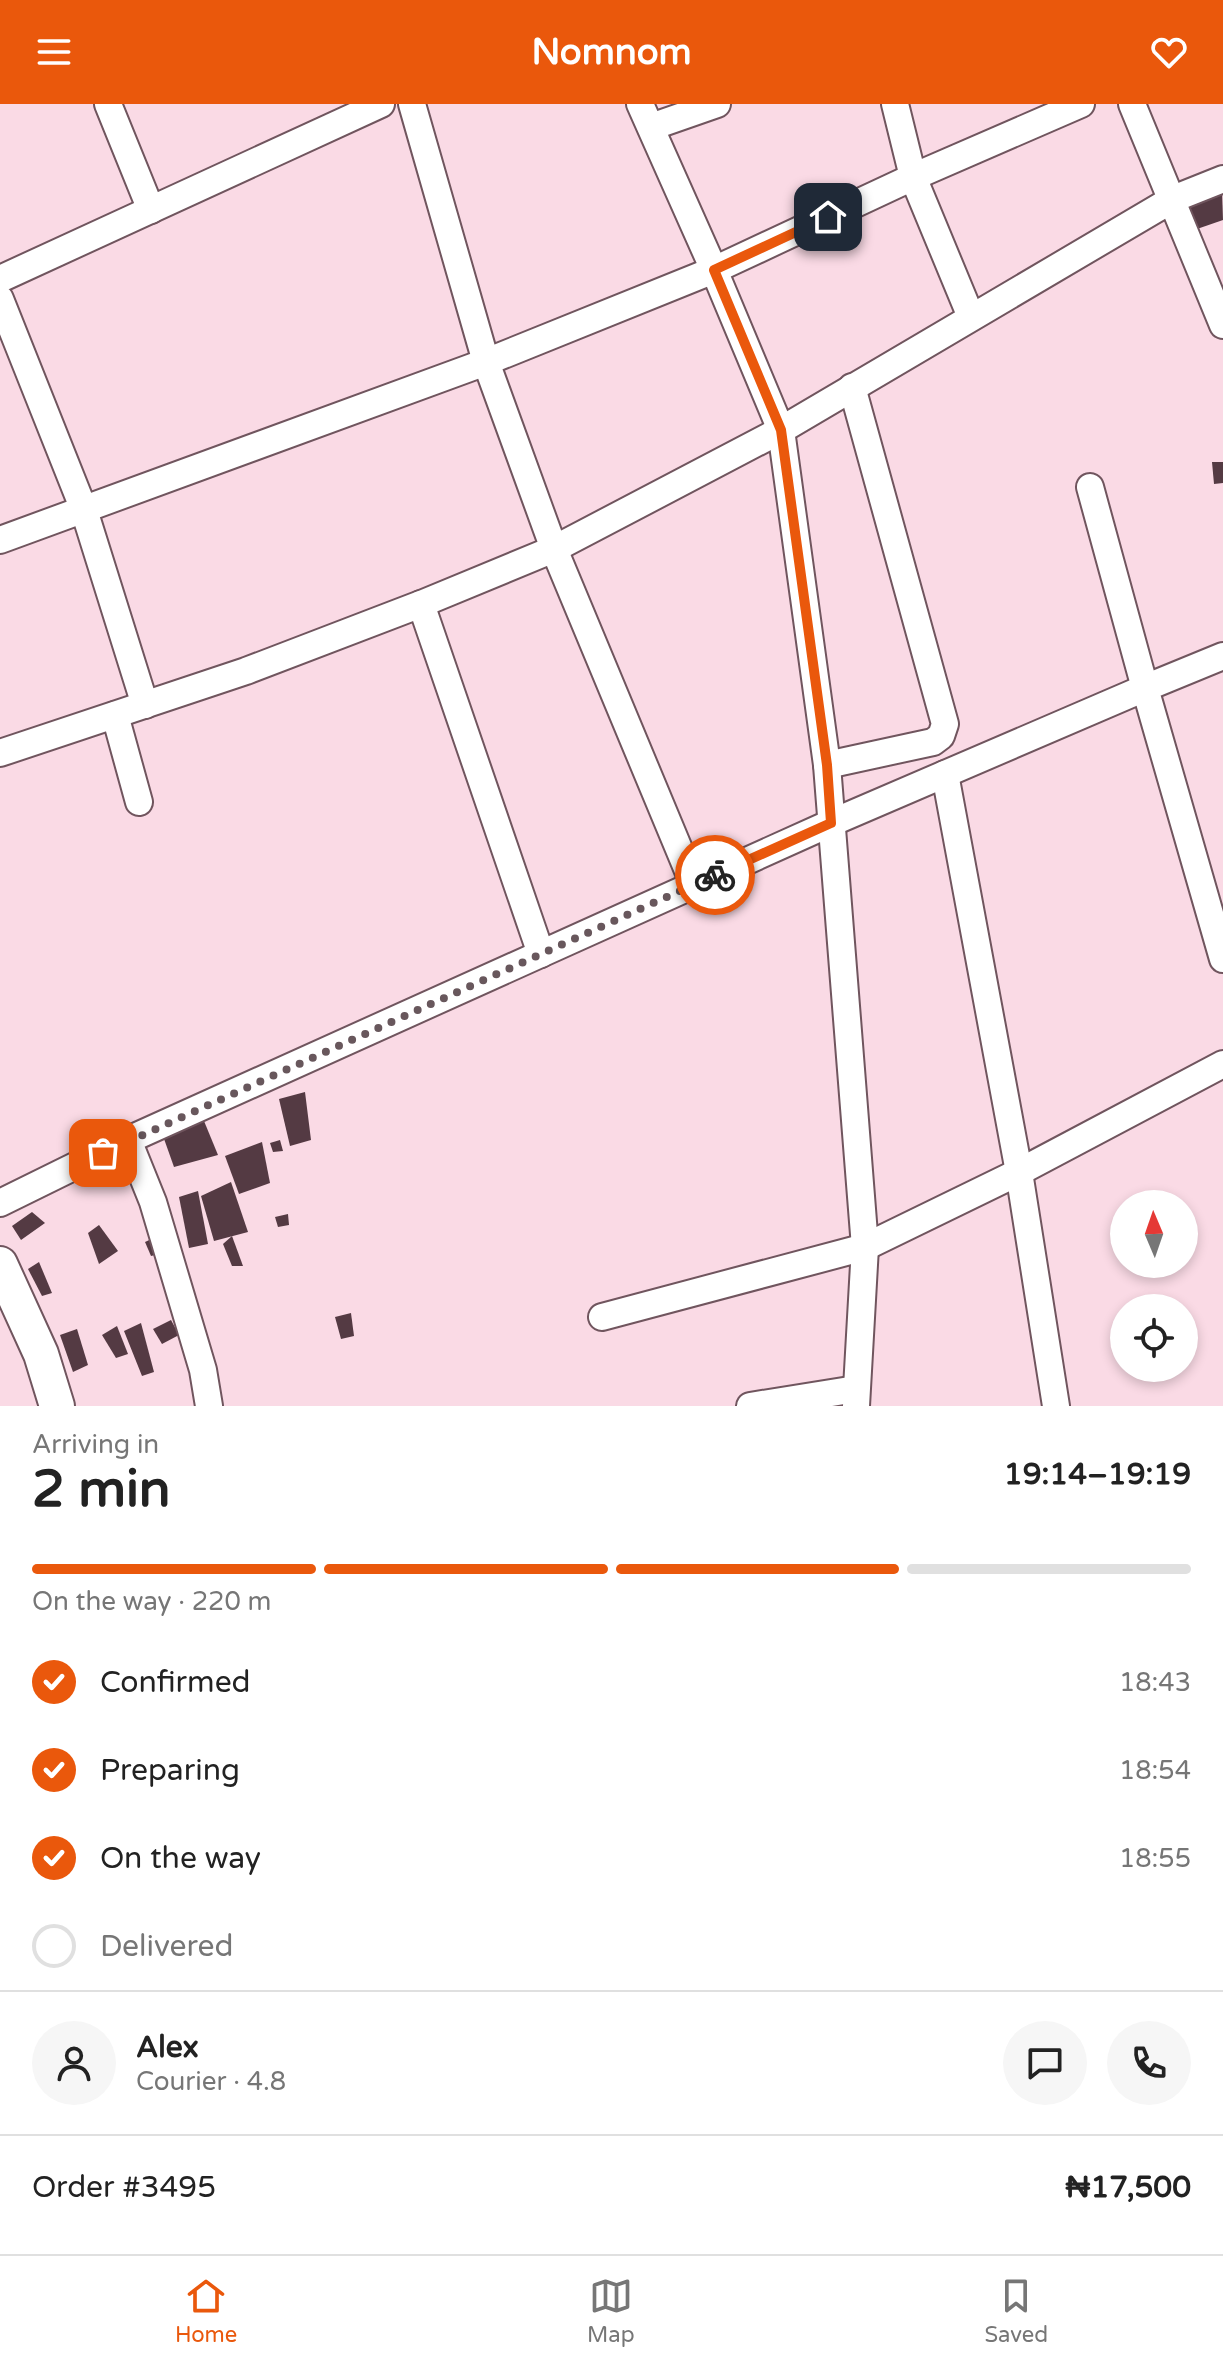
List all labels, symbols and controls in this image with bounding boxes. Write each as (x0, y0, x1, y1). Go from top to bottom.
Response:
icon: menu (32, 30, 76, 74)
icon: heart (1147, 30, 1191, 74)
text: Nomnom (531, 31, 692, 74)
pin (794, 183, 862, 251)
icon: home (806, 195, 850, 239)
courier (675, 835, 755, 915)
icon: bike (693, 853, 737, 897)
pin (69, 1119, 137, 1187)
icon: bag (81, 1131, 125, 1175)
north arrow (1110, 1190, 1198, 1278)
map controls (1110, 1190, 1198, 1382)
button: locate (1110, 1294, 1198, 1382)
text: Arriving in (32, 1429, 159, 1460)
text: 19:14–19:19 (1004, 1456, 1191, 1493)
text: 2 min (32, 1458, 171, 1521)
text: On the way · 220 m (32, 1586, 271, 1617)
icon: check (32, 1660, 76, 1704)
text: Confirmed (100, 1664, 251, 1701)
text: 18:43 (1119, 1667, 1191, 1698)
icon: check (32, 1748, 76, 1792)
text: Preparing (100, 1752, 240, 1789)
text: 18:54 (1119, 1755, 1191, 1786)
icon: check (32, 1836, 76, 1880)
text: On the way (100, 1840, 261, 1877)
text: 18:55 (1119, 1843, 1191, 1874)
text: Delivered (100, 1928, 234, 1965)
button: person (32, 2021, 116, 2105)
button: chat (1003, 2021, 1087, 2105)
button: phone (1107, 2021, 1191, 2105)
text: Alex (136, 2029, 199, 2066)
text: Courier · 4.8 (136, 2066, 286, 2097)
text: Order #3495 (32, 2169, 216, 2206)
text: ₦17,500 (1065, 2169, 1191, 2206)
tab: Home (175, 2274, 237, 2348)
tab: Map (587, 2274, 635, 2348)
tab: Saved (984, 2274, 1048, 2348)

